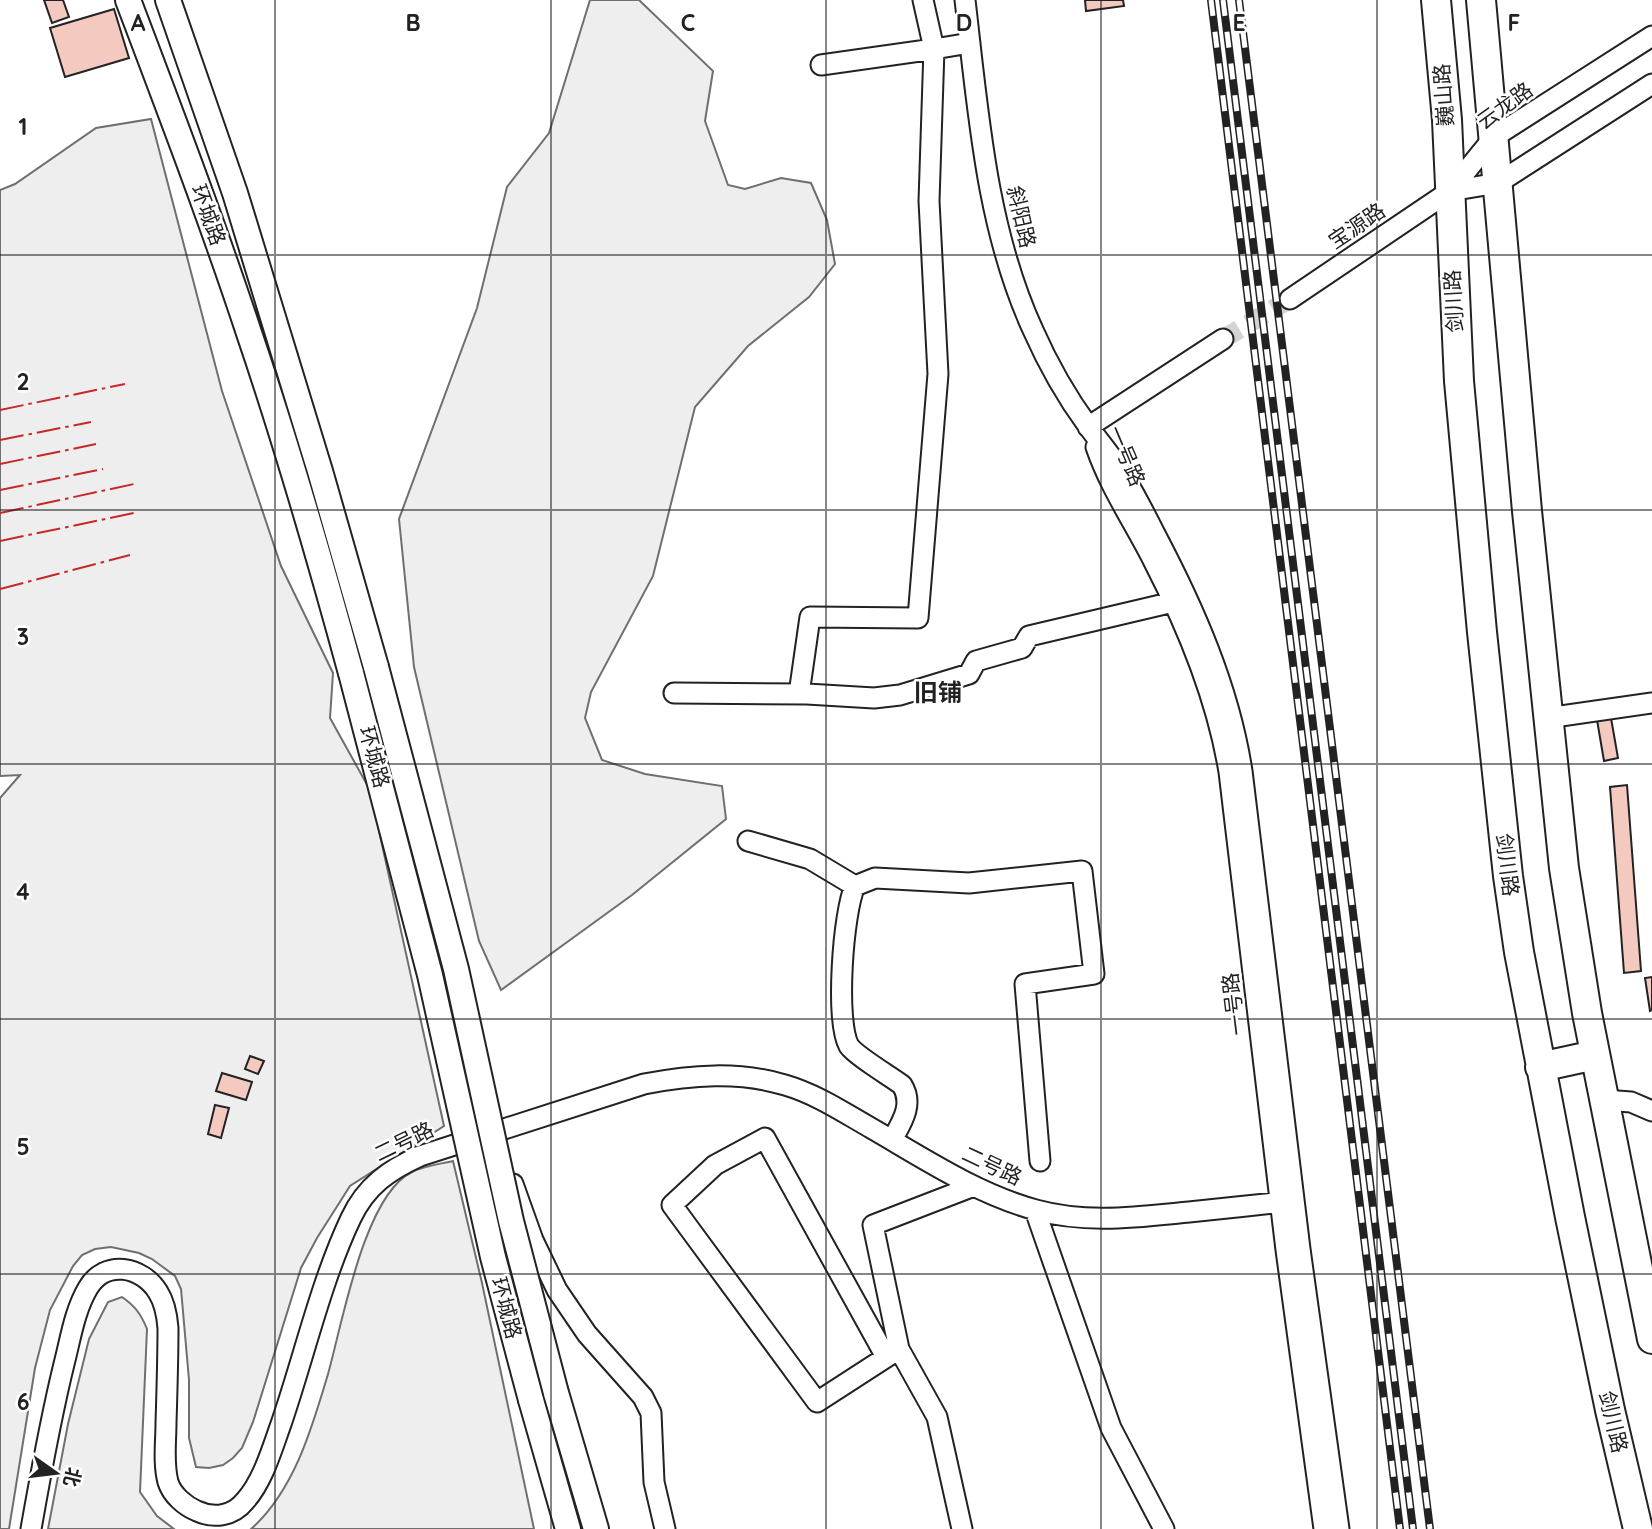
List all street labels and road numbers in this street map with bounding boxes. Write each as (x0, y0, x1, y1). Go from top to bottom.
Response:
street label: 巍山路 (1428, 63, 1458, 127)
street label: 云龙路 (1471, 76, 1538, 134)
street label: 环城路 (186, 181, 232, 249)
street label: 斜阳路 (1002, 183, 1042, 250)
street label: 宝源路 (1323, 197, 1390, 254)
street label: 剑川路 (1438, 269, 1468, 333)
street label: 一号路 (1103, 422, 1151, 490)
street label: 环城路 (354, 723, 396, 791)
street label: 剑川路 (1491, 832, 1525, 898)
street label: 一号路 (1216, 971, 1250, 1037)
street label: 二号路 (370, 1116, 438, 1167)
street label: 二号路 (958, 1140, 1026, 1190)
street label: 环城路 (486, 1274, 528, 1342)
street label: 剑川路 (1594, 1388, 1634, 1455)

